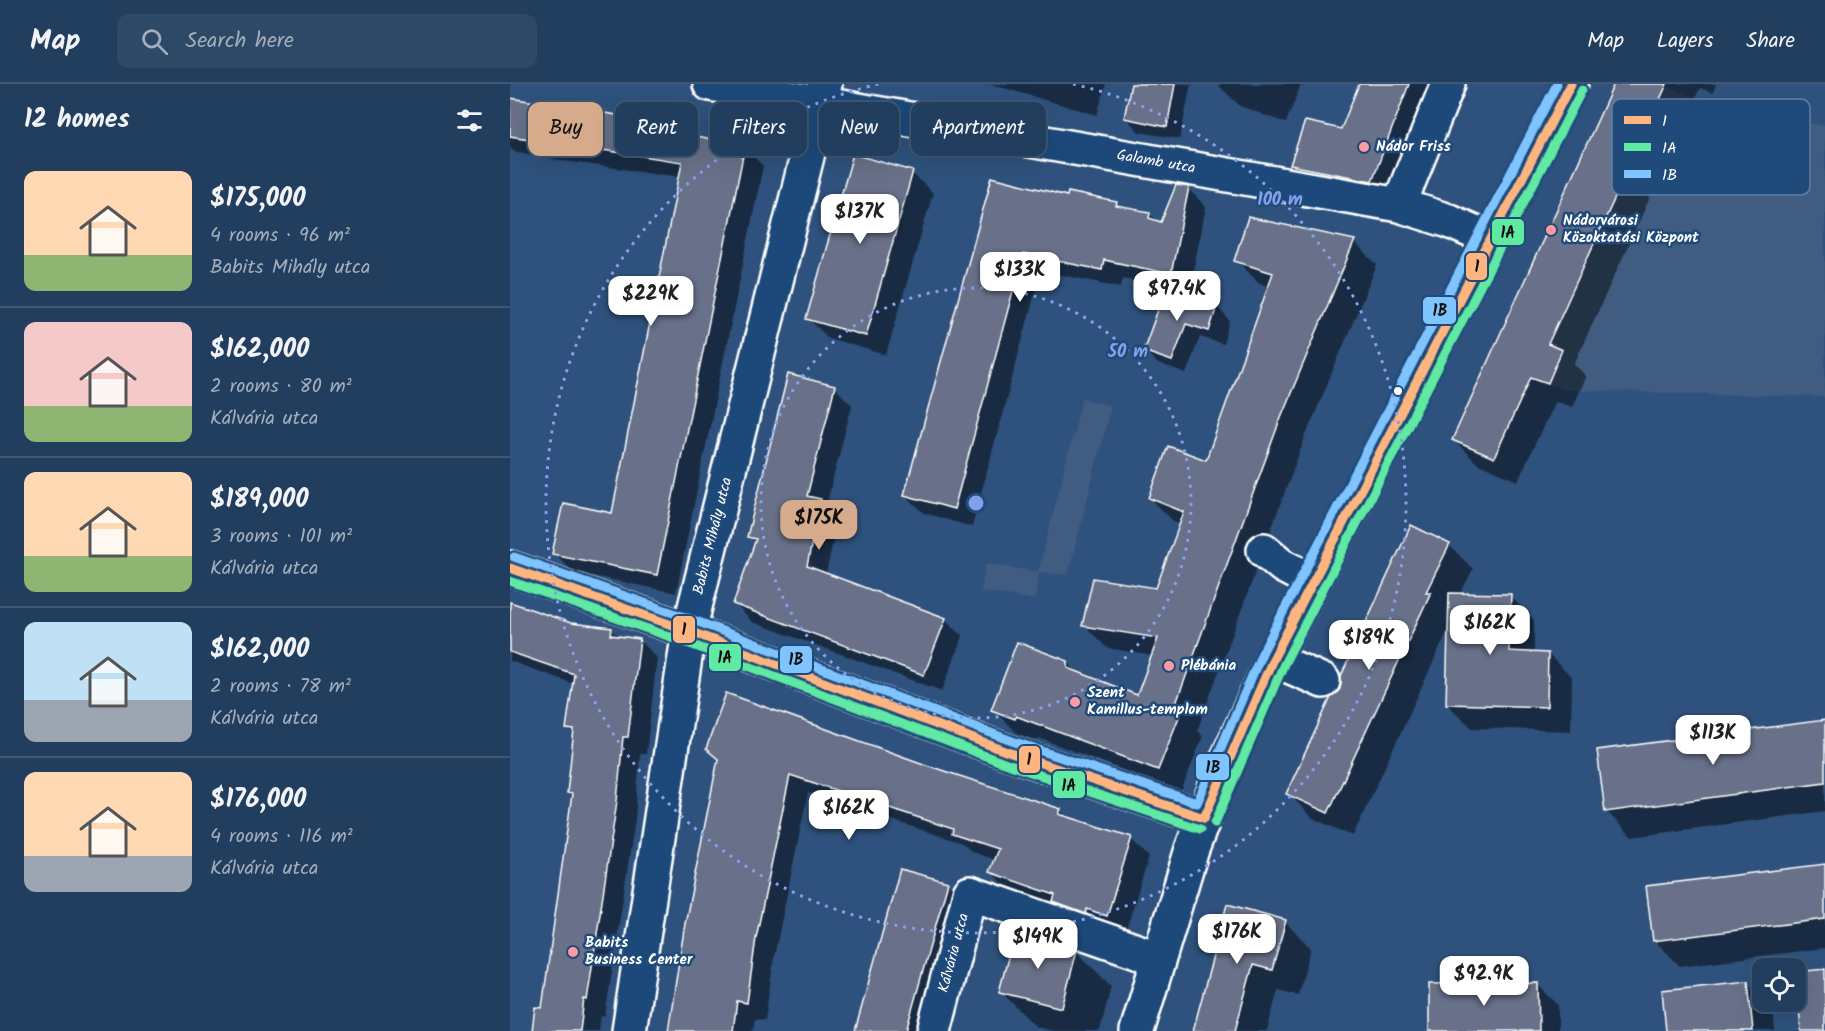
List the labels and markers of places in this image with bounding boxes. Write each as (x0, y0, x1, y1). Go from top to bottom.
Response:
place label: Nádor Friss (1376, 135, 1451, 159)
marker: Nádor Friss (1357, 140, 1371, 154)
pin: $137K (818, 194, 902, 245)
place label: Nádorvárosi Közoktatási Központ (1563, 209, 1699, 250)
marker: Nádorvárosi Közoktatási Központ (1544, 223, 1558, 237)
pin: $133K (978, 252, 1062, 303)
pin: $97.4K (1128, 271, 1226, 322)
pin: $229K (609, 276, 693, 327)
unlabelled marker (1392, 385, 1404, 397)
centre of rings (966, 493, 986, 513)
pin: $175K (777, 500, 861, 551)
pin: $162K (1448, 605, 1532, 656)
pin: $189K (1327, 620, 1411, 671)
place label: Plébánia (1181, 654, 1237, 678)
marker: Plébánia (1162, 659, 1176, 673)
place label: Szent Kamillus-templom (1087, 681, 1208, 722)
marker: Szent Kamillus-templom (1068, 695, 1082, 709)
pin: $113K (1671, 715, 1755, 766)
pin: $162K (807, 790, 891, 841)
pin: $176K (1195, 914, 1279, 965)
pin: $149K (996, 919, 1080, 970)
place label: Babits Business Center (585, 931, 693, 972)
marker: Babits Business Center (566, 945, 580, 959)
pin: $92.9K (1435, 956, 1533, 1007)

